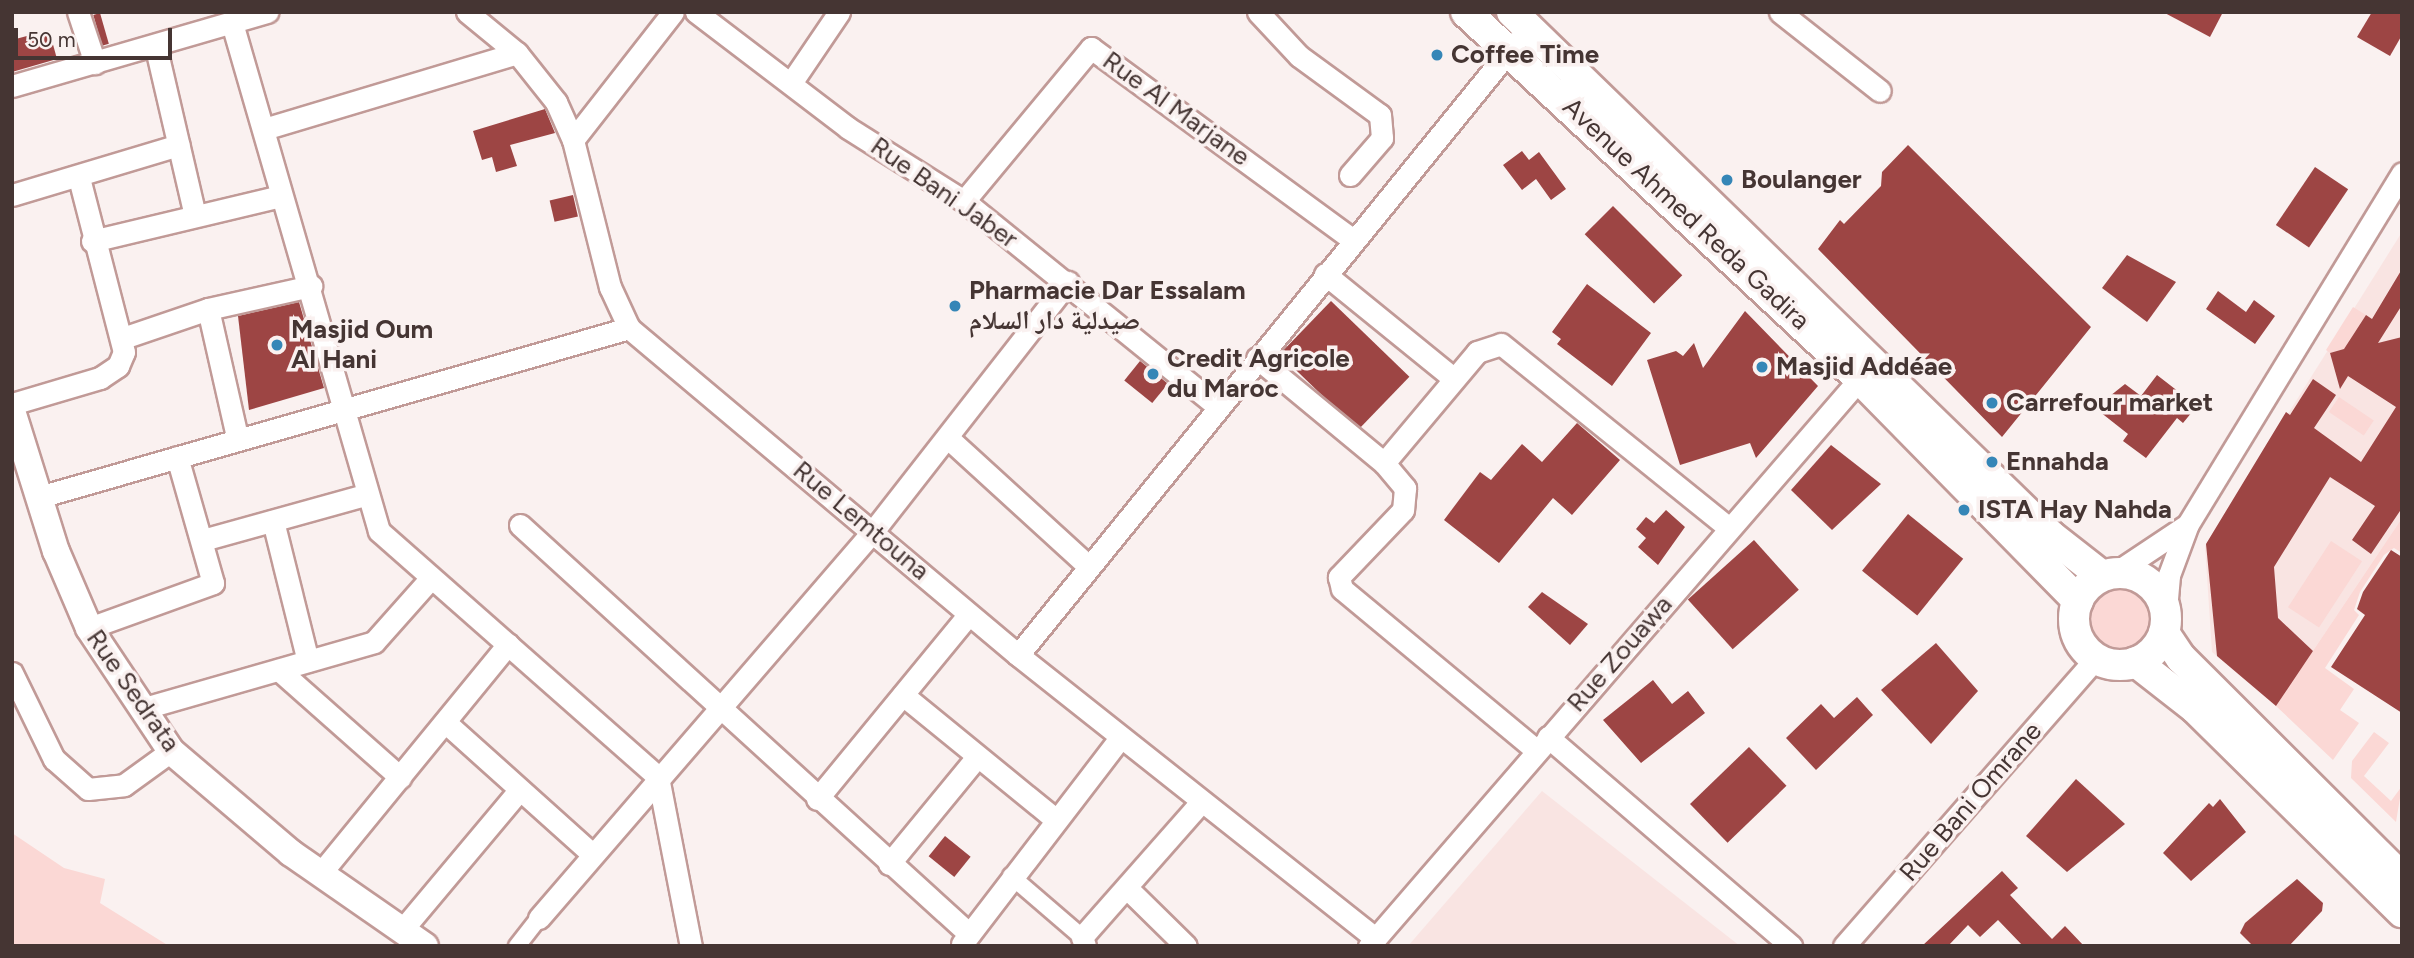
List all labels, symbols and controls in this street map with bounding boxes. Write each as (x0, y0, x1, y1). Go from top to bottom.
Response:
scale bar (18, 14, 175, 58)
text: 50 m (27, 27, 76, 52)
place label: Coffee Time (1451, 39, 1599, 71)
street label: Rue Al Marjane (1096, 45, 1256, 173)
marker: Coffee Time (1429, 47, 1445, 63)
street label: Avenue Ahmed Reda Gadira (1556, 91, 1816, 337)
street label: Rue Bani Jaber (864, 131, 1024, 255)
place label: Boulanger (1741, 164, 1862, 196)
marker: Boulanger (1719, 172, 1735, 188)
place label: Pharmacie Dar Essalam صيدلية دار السلام (969, 275, 1246, 336)
marker: Pharmacie Dar Essalam صيدلية دار السلام (947, 298, 963, 314)
place label: Masjid Oum Al Hani (291, 314, 433, 376)
marker: Masjid Oum Al Hani (269, 337, 285, 353)
place label: Credit Agricole du Maroc (1167, 343, 1350, 404)
place label: Masjid Addéae (1776, 351, 1952, 383)
marker: Masjid Addéae (1754, 359, 1770, 375)
marker: Credit Agricole du Maroc (1145, 366, 1161, 382)
place label: Carrefour market (2006, 387, 2213, 419)
marker: Carrefour market (1984, 395, 2000, 411)
place label: Ennahda (2006, 446, 2109, 478)
marker: Ennahda (1984, 454, 2000, 470)
street label: Rue Lemtouna (786, 455, 936, 587)
place label: ISTA Hay Nahda (1978, 494, 2172, 526)
marker: ISTA Hay Nahda (1956, 502, 1972, 518)
street label: Rue Zouawa (1561, 589, 1679, 719)
street label: Rue Sedrata (80, 624, 186, 758)
street label: Rue Bani Omrane (1893, 716, 2049, 888)

